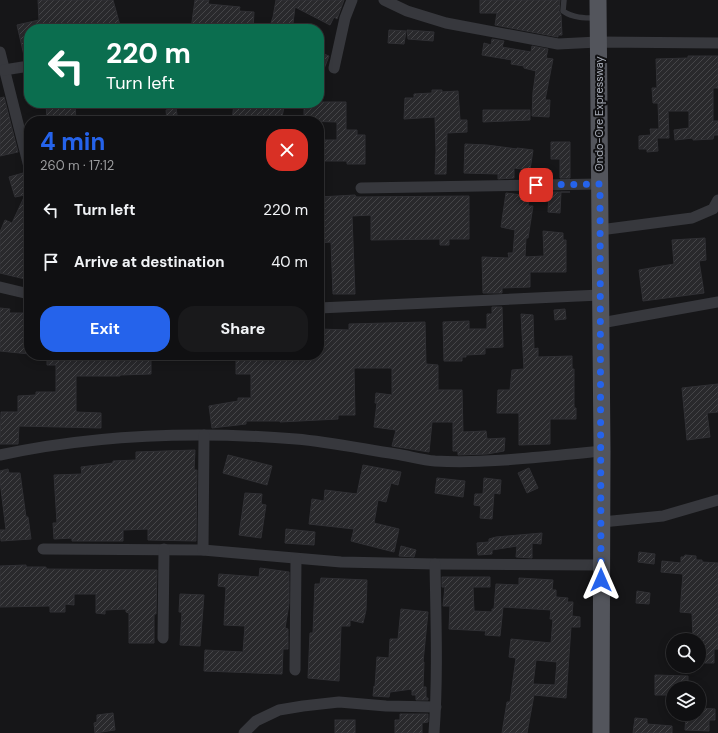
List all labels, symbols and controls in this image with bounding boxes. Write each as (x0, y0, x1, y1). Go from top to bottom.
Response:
text: 220 m (106, 35, 191, 72)
icon: left (40, 40, 92, 92)
street label: Ondo-Ore Expressway (592, 56, 606, 172)
text: Turn left (106, 71, 175, 95)
text: 4 min (40, 126, 105, 157)
button: close (266, 129, 308, 171)
text: 260 m · 17:12 (40, 157, 114, 174)
pin (519, 168, 553, 202)
icon: arrive (525, 174, 547, 196)
icon: left (40, 199, 62, 221)
text: Turn left (74, 200, 135, 220)
text: 220 m (263, 200, 308, 220)
icon: arrive (40, 251, 62, 273)
text: Arrive at destination (74, 252, 225, 272)
text: 40 m (271, 252, 308, 272)
button: Exit (40, 306, 170, 352)
button: Share (178, 306, 308, 352)
position arrow (580, 559, 622, 601)
map controls (666, 633, 706, 721)
button: search (666, 633, 706, 673)
button: layers (666, 681, 706, 721)

